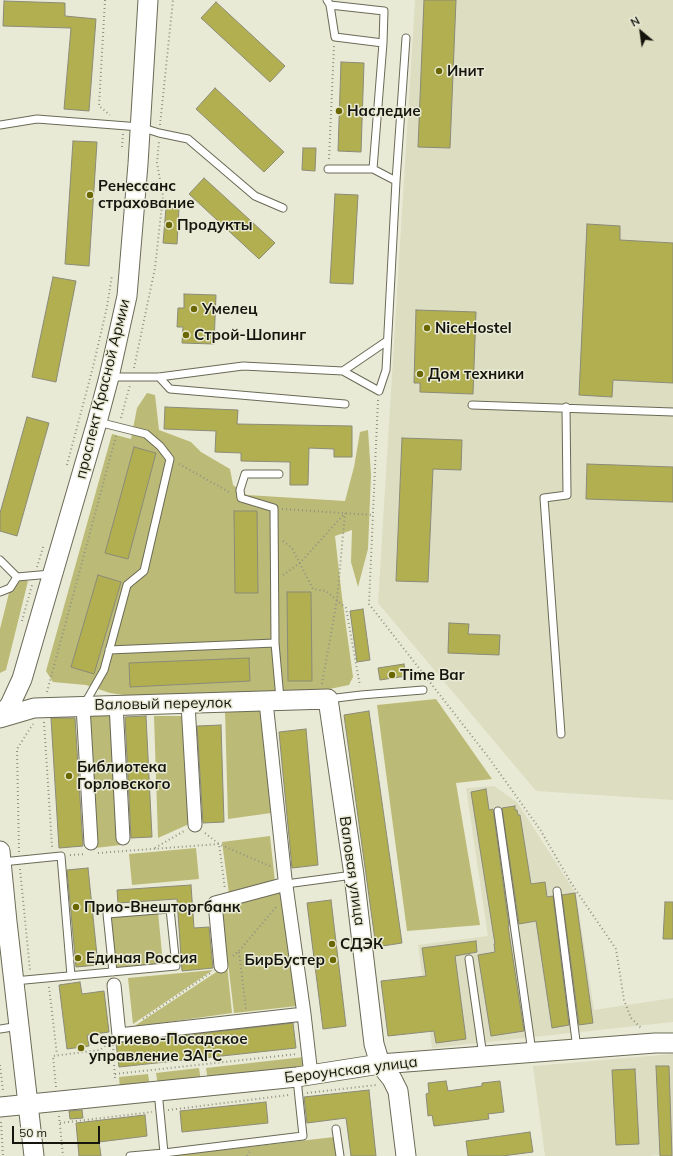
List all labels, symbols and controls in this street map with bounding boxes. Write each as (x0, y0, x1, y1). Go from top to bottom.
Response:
north arrow (621, 12, 661, 52)
text: N (628, 13, 642, 30)
place label: Инит (447, 62, 484, 80)
marker: Инит (434, 66, 444, 76)
place label: Наследие (347, 102, 421, 120)
marker: Наследие (334, 106, 344, 116)
place label: Ренессанс страхование (98, 177, 195, 212)
marker: Ренессанс страхование (85, 190, 95, 200)
place label: Продукты (177, 216, 253, 234)
marker: Продукты (164, 220, 174, 230)
street label: проспект Красной Армии (72, 297, 134, 481)
place label: Умелец (202, 300, 257, 318)
marker: Умелец (189, 304, 199, 314)
place label: NiceHostel (435, 319, 512, 337)
marker: NiceHostel (422, 323, 432, 333)
place label: Строй-Шопинг (194, 326, 306, 344)
marker: Строй-Шопинг (181, 330, 191, 340)
place label: Дом техники (428, 365, 524, 383)
marker: Дом техники (415, 369, 425, 379)
place label: Time Bar (400, 666, 465, 684)
marker: Time Bar (387, 670, 397, 680)
street label: Валовый переулок (94, 694, 232, 714)
place label: Библиотека Горловского (77, 758, 171, 793)
marker: Библиотека Горловского (64, 771, 74, 781)
street label: Валовая улица (335, 815, 369, 927)
place label: Прио-Внешторгбанк (84, 898, 240, 916)
marker: Прио-Внешторгбанк (71, 902, 81, 912)
place label: СДЭК (340, 935, 383, 953)
marker: СДЭК (327, 939, 337, 949)
place label: Единая Россия (86, 949, 197, 967)
place label: БирБустер (244, 951, 325, 969)
marker: Единая Россия (73, 953, 83, 963)
marker: БирБустер (328, 955, 338, 965)
place label: Сергиево-Посадское управление ЗАГС (89, 1030, 248, 1065)
marker: Сергиево-Посадское управление ЗАГС (76, 1043, 86, 1053)
street label: Бероунская улица (283, 1053, 419, 1087)
scale bar (14, 1118, 102, 1144)
text: 50 m (19, 1125, 47, 1140)

